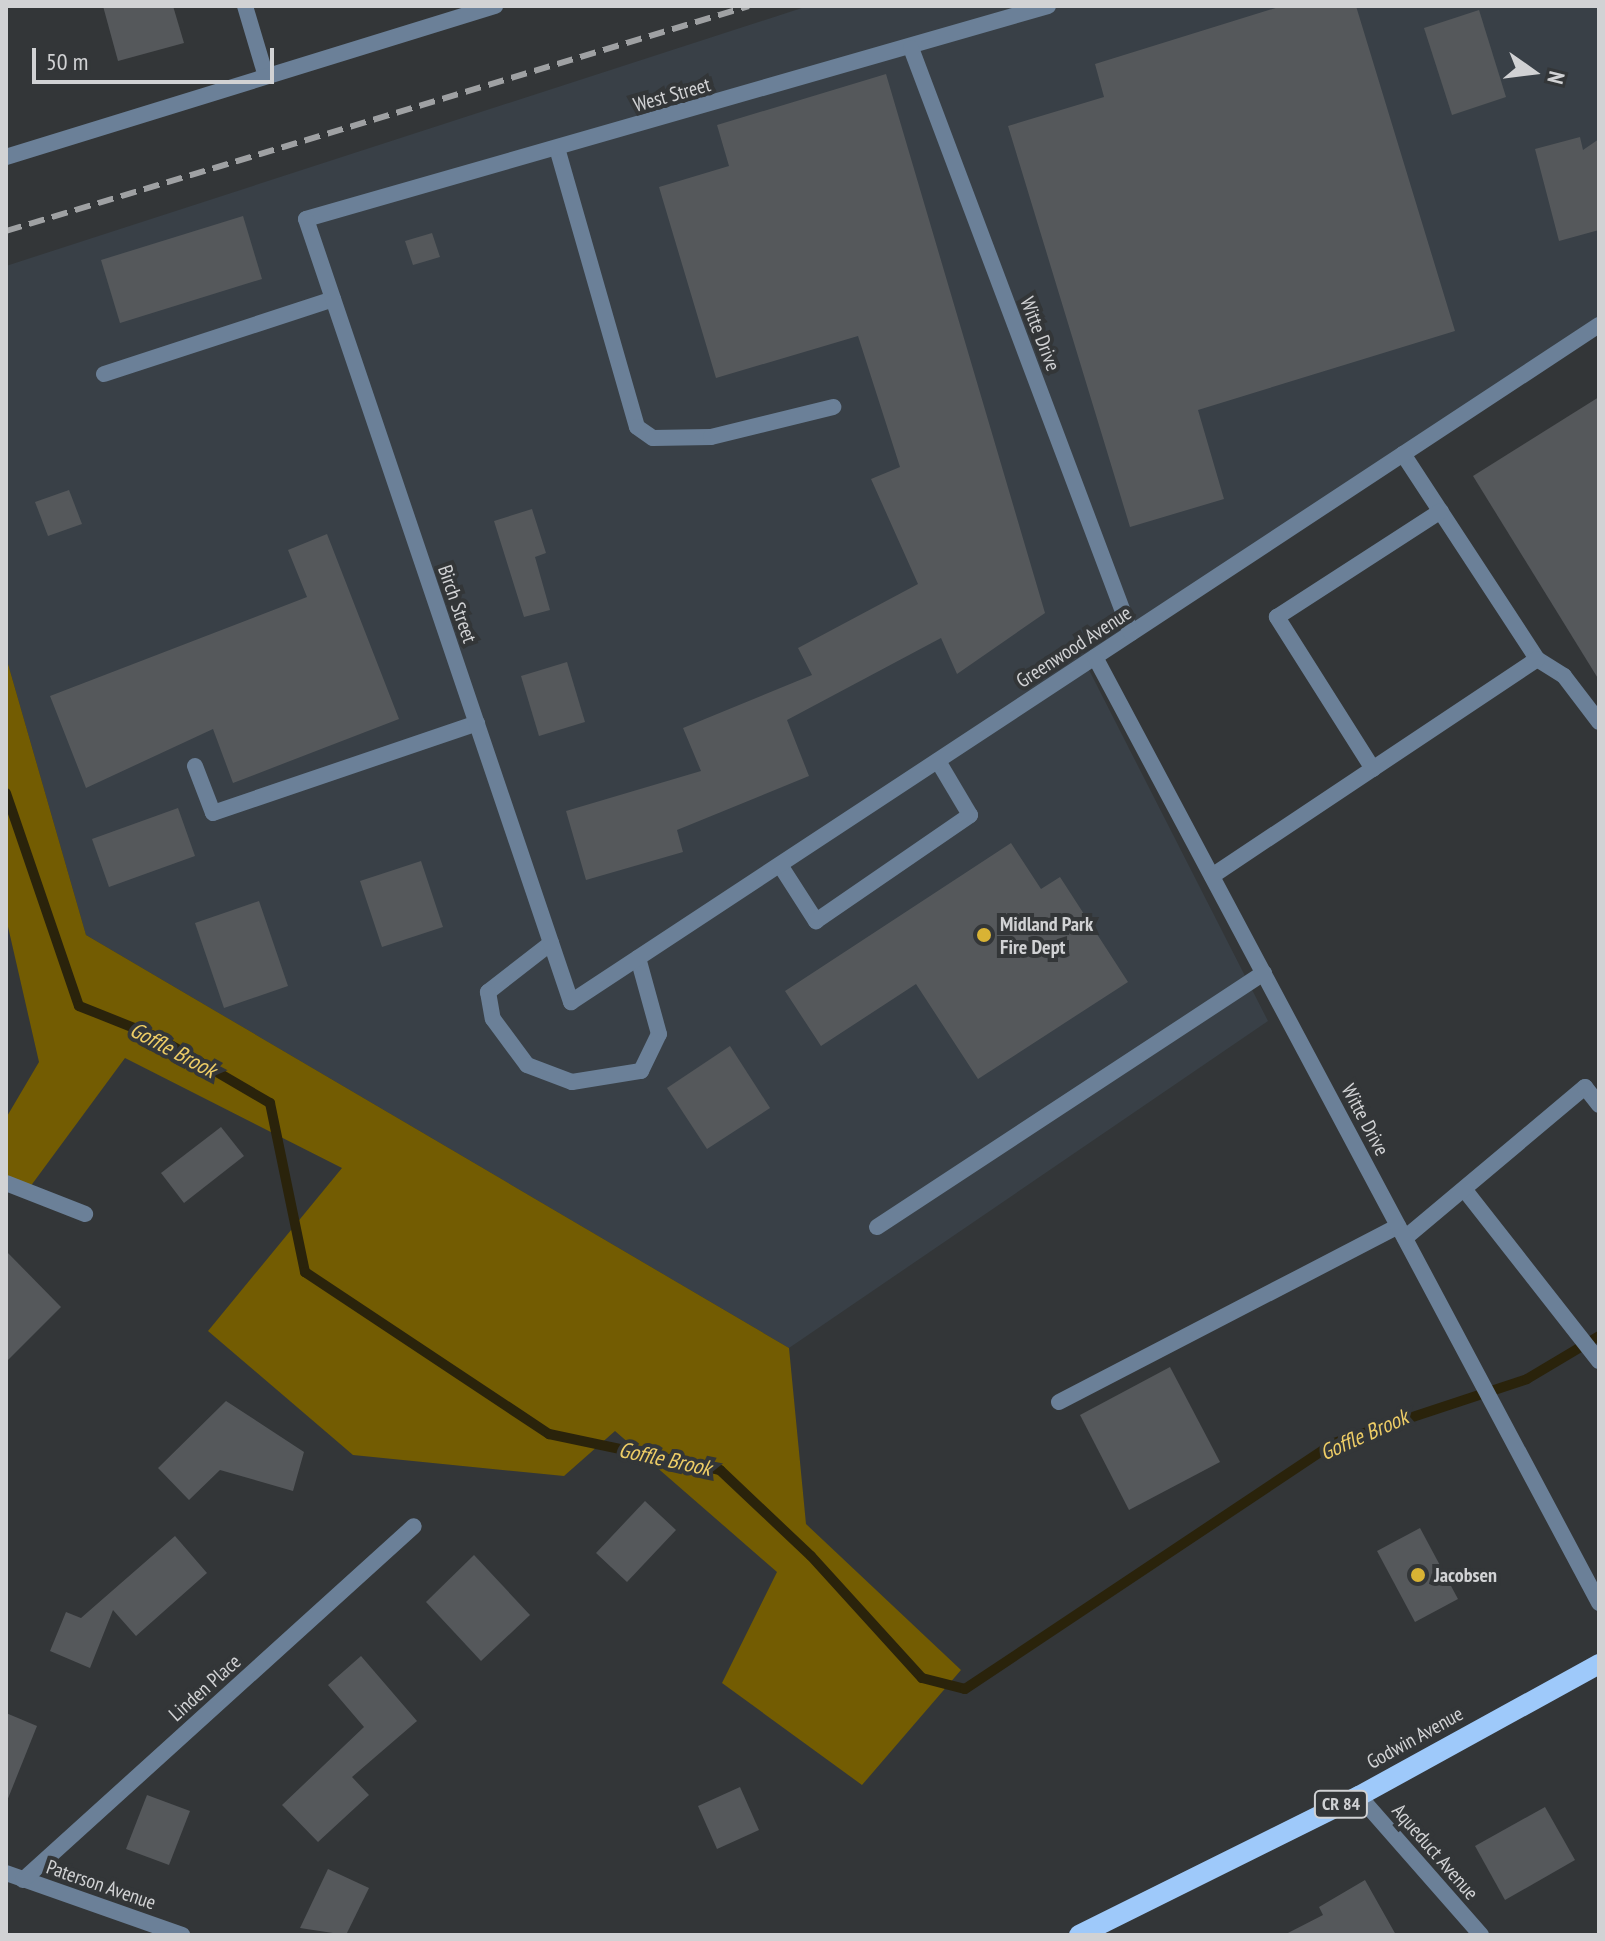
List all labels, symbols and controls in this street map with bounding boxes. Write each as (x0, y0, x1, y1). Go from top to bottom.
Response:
scale bar (36, 32, 278, 82)
north arrow (1493, 32, 1573, 112)
text: 50 m (46, 46, 88, 77)
text: N (1541, 69, 1571, 87)
street label: West Street (631, 73, 713, 117)
street label: Witte Drive (1015, 294, 1065, 374)
street label: Birch Street (433, 562, 481, 646)
street label: Greenwood Avenue (1012, 601, 1136, 693)
place label: Midland Park Fire Dept (1000, 912, 1093, 959)
marker: Midland Park Fire Dept (975, 926, 993, 944)
water label: Goffle Brook (125, 1016, 221, 1084)
street label: Witte Drive (1336, 1080, 1394, 1160)
water label: Goffle Brook (1316, 1404, 1412, 1466)
water label: Goffle Brook (616, 1436, 714, 1482)
place label: Jacobsen (1434, 1563, 1497, 1587)
marker: Jacobsen (1409, 1566, 1427, 1584)
street label: Linden Place (164, 1650, 246, 1726)
street label: Godwin Avenue (1362, 1702, 1468, 1774)
road number: CR 84 (1313, 1790, 1369, 1818)
street label: Aqueduct Avenue (1387, 1799, 1483, 1905)
street label: Paterson Avenue (43, 1855, 159, 1915)

